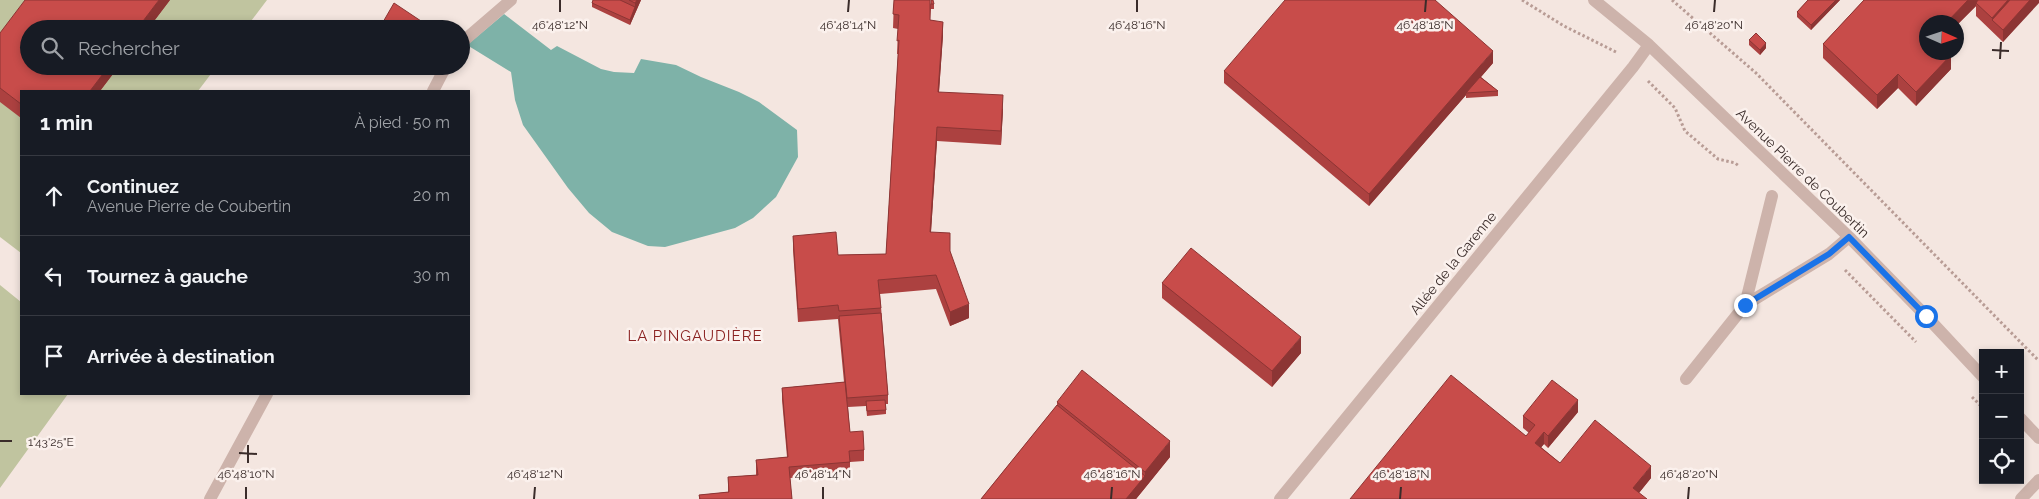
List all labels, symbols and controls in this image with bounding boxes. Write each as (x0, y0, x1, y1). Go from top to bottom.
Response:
north arrow (1919, 15, 1964, 60)
text: 46°48'12"N (532, 18, 588, 32)
text: 46°48'14"N (820, 18, 876, 32)
text: 46°48'16"N (1108, 18, 1166, 32)
text: 46°48'18"N (1397, 18, 1453, 32)
text: 46°48'20"N (1685, 18, 1743, 32)
search box (20, 20, 470, 75)
icon: search (38, 34, 66, 62)
text: Rechercher (78, 37, 180, 59)
street label: Avenue Pierre de Coubertin (1733, 105, 1873, 241)
text: 1 min (40, 110, 93, 135)
text: À pied · 50 m (354, 113, 450, 132)
text: Continuez (87, 175, 179, 197)
icon: ahead (40, 182, 68, 210)
text: 20 m (413, 186, 450, 205)
text: Avenue Pierre de Coubertin (87, 197, 291, 216)
street label: Allée de la Garenne (1407, 208, 1499, 318)
icon: left (40, 262, 68, 290)
text: Tournez à gauche (87, 265, 248, 287)
text: 30 m (413, 266, 450, 285)
route end (1734, 294, 1757, 317)
route start (1915, 305, 1938, 328)
district label: LA PINGAUDIÈRE (627, 327, 763, 345)
icon: arrive (40, 342, 68, 370)
text: Arrivée à destination (87, 345, 275, 367)
map controls (1979, 349, 2024, 484)
button: + (1979, 349, 2024, 394)
button: − (1979, 394, 2024, 439)
text: 1°43'25"E (28, 435, 74, 449)
button: locate (1979, 439, 2024, 484)
text: 46°48'10"N (217, 467, 275, 481)
text: 46°48'12"N (507, 467, 563, 481)
text: 46°48'14"N (795, 467, 851, 481)
text: 46°48'16"N (1083, 467, 1141, 481)
text: 46°48'18"N (1373, 467, 1429, 481)
text: 46°48'20"N (1660, 467, 1718, 481)

